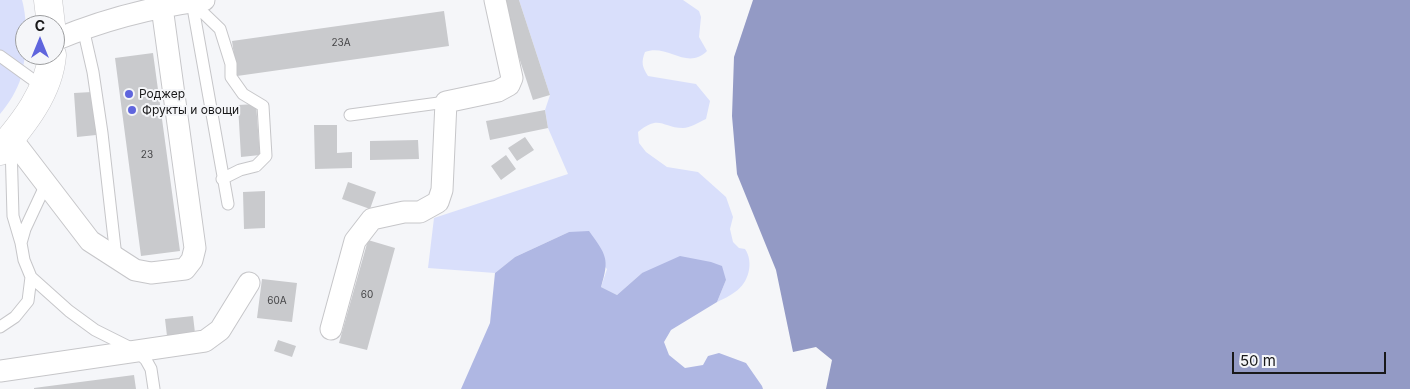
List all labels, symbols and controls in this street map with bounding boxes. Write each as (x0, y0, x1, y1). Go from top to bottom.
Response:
north arrow (15, 15, 65, 65)
text: С (35, 17, 45, 34)
house number: 23А (331, 37, 351, 49)
place label: Роджер (139, 87, 185, 101)
marker: Роджер (123, 88, 135, 100)
place label: Фрукты и овощи (142, 103, 239, 117)
marker: Фрукты и овощи (126, 104, 138, 116)
house number: 23 (141, 149, 153, 161)
house number: 60 (361, 289, 373, 301)
house number: 60А (267, 295, 287, 307)
scale bar (1235, 342, 1389, 374)
text: 50 m (1240, 351, 1276, 370)

